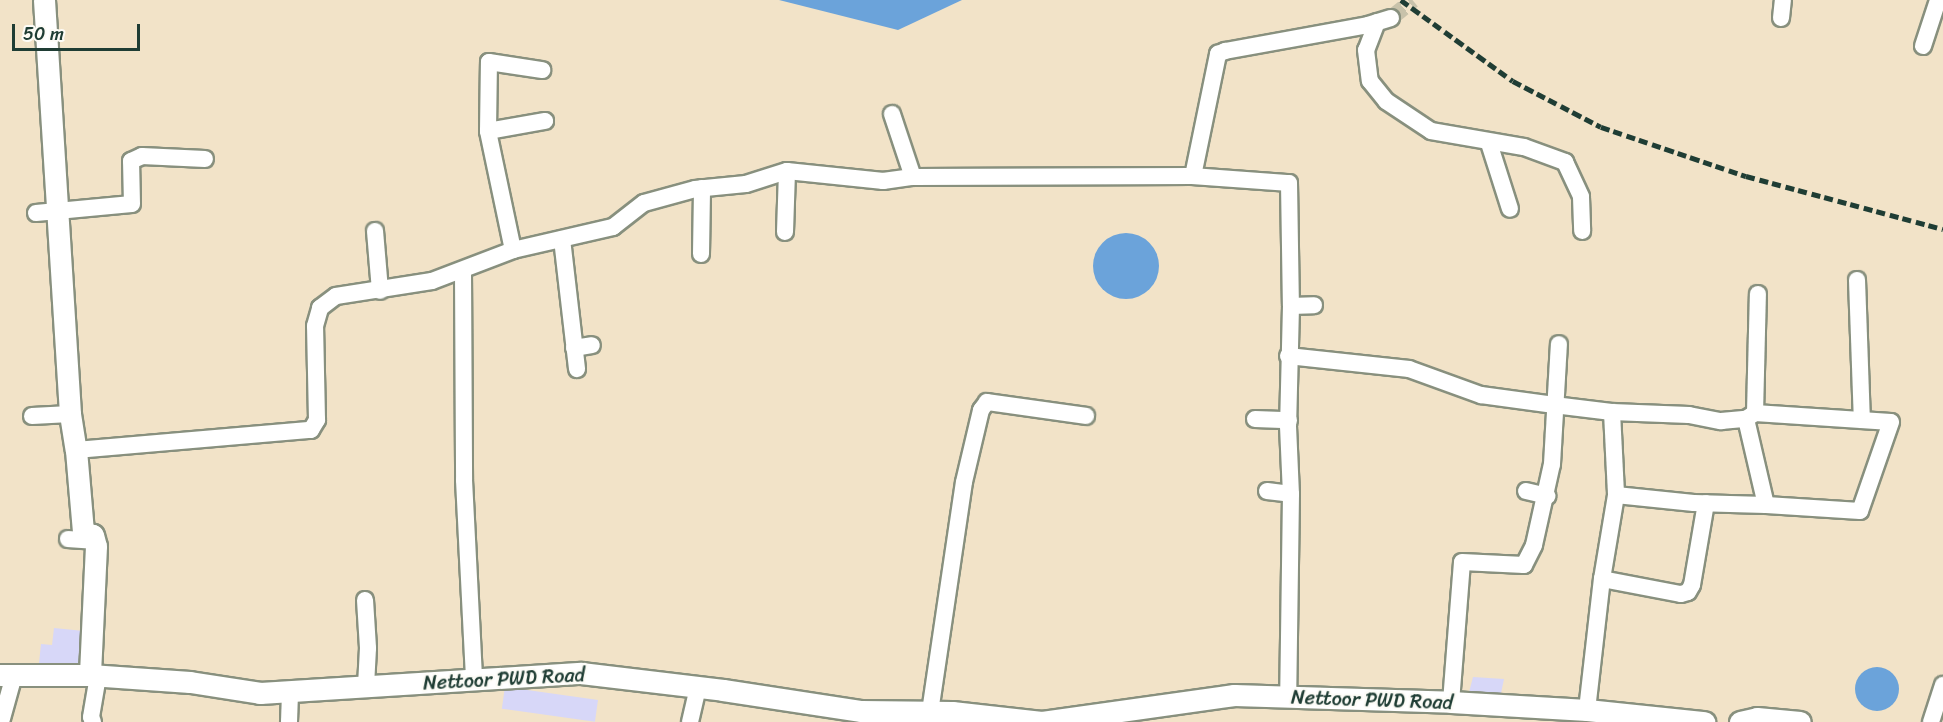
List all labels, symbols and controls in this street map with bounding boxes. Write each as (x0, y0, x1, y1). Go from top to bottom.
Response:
scale bar (15, 12, 142, 50)
text: 50 m (23, 18, 64, 50)
street label: Nettoor PWD Road (422, 663, 586, 695)
street label: Nettoor PWD Road (1291, 685, 1453, 715)

